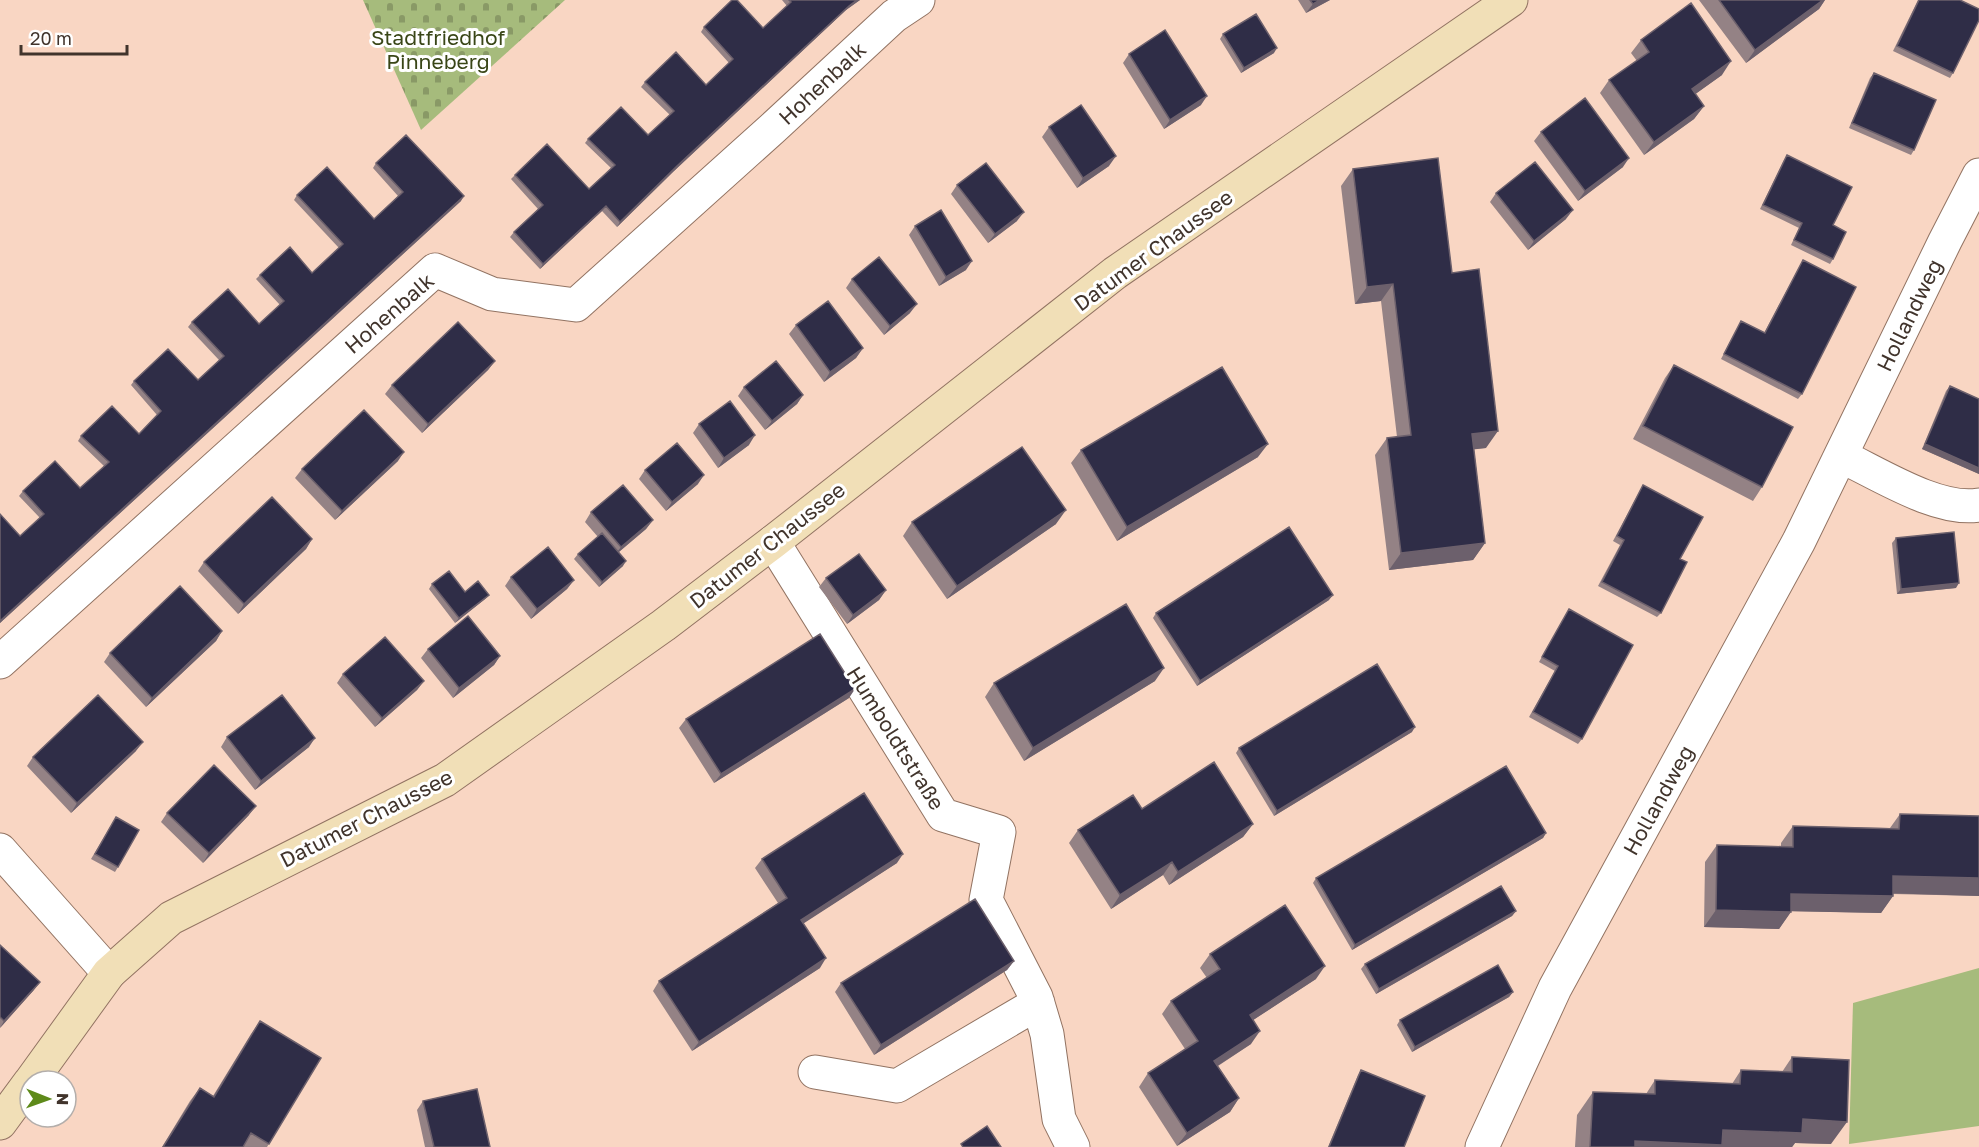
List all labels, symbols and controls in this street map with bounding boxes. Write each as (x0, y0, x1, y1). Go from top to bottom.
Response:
scale bar (21, 18, 128, 56)
park label: Stadtfriedhof Pinneberg (371, 24, 505, 74)
text: 20 m (30, 27, 72, 49)
street label: Hohenbalk (773, 36, 871, 130)
street label: Datumer Chaussee (1068, 184, 1238, 316)
street label: Hollandweg (1871, 255, 1947, 375)
street label: Hohenbalk (339, 267, 439, 359)
street label: Datumer Chaussee (684, 476, 850, 614)
street label: Humboldtstraße (841, 661, 951, 815)
street label: Hollandweg (1617, 741, 1699, 859)
street label: Datumer Chaussee (275, 763, 457, 873)
north arrow (18, 1069, 78, 1129)
text: N (53, 1093, 73, 1106)

